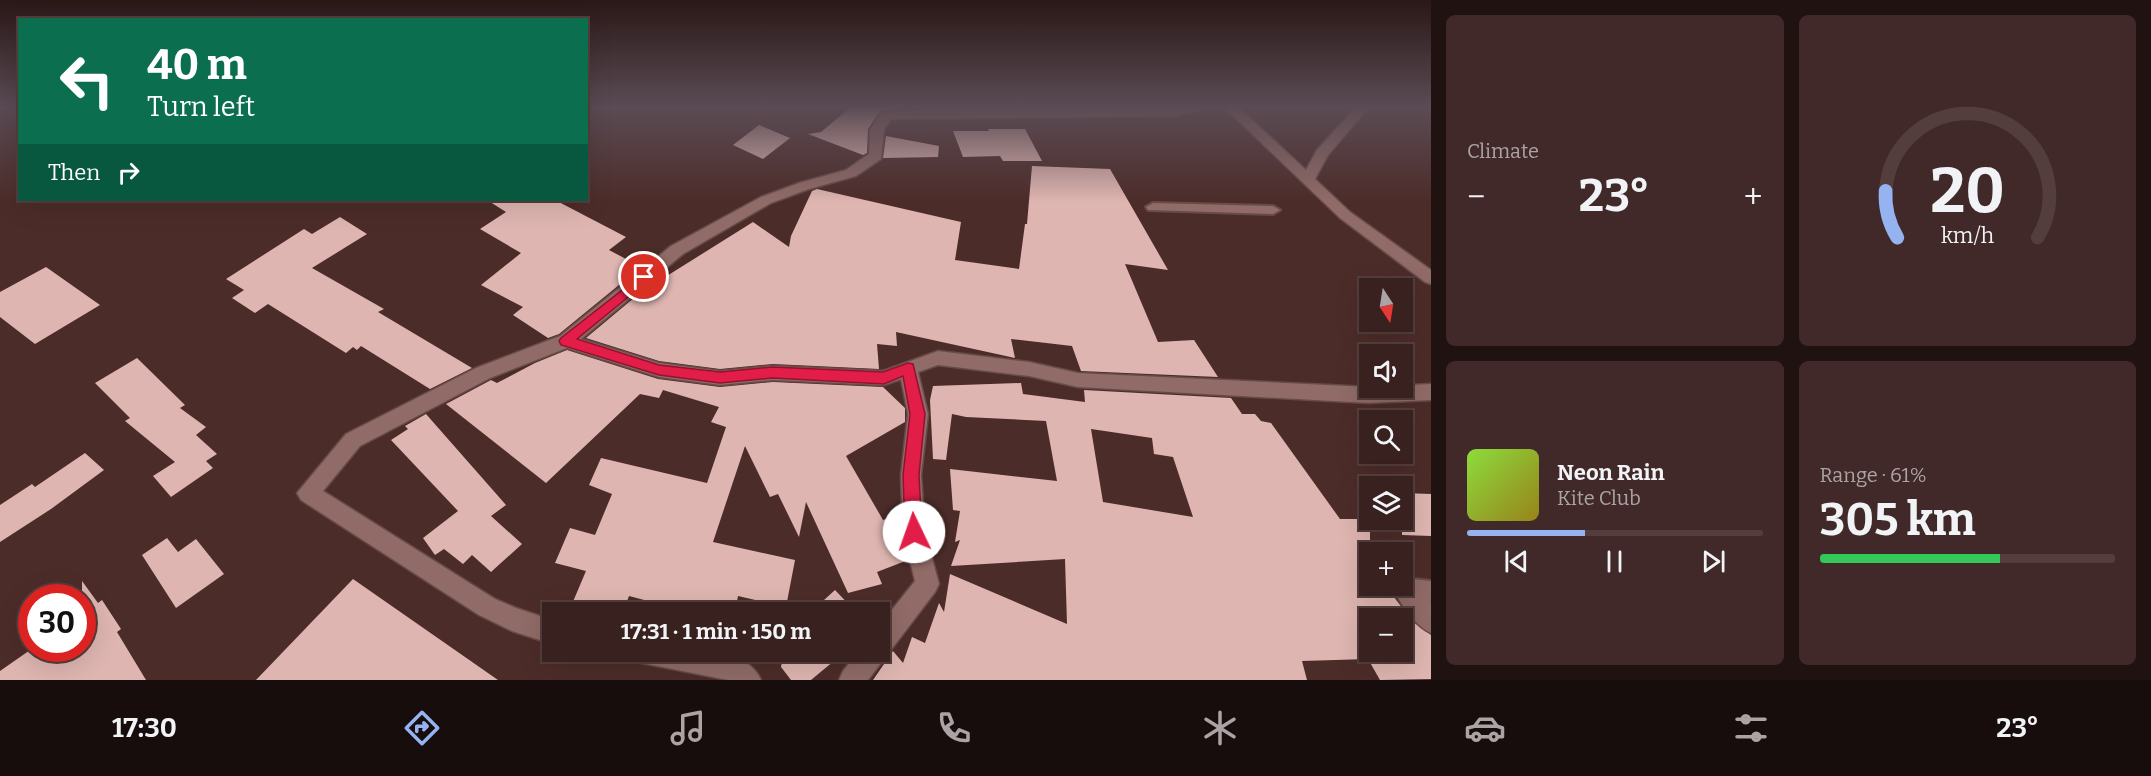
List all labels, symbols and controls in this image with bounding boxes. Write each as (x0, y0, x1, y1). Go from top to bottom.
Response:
text: 40 m (147, 40, 247, 90)
icon: left (48, 42, 126, 120)
text: Turn left (147, 91, 255, 123)
text: Climate (1467, 139, 1539, 163)
text: 20 (1930, 154, 2005, 229)
icon: right (112, 156, 145, 189)
text: Then (48, 159, 100, 186)
text: 23° (1579, 169, 1650, 223)
text: − (1467, 177, 1485, 217)
text: + (1744, 177, 1762, 217)
text: km/h (1941, 223, 1994, 249)
pin (618, 251, 669, 302)
icon: arrive (627, 260, 660, 293)
north arrow (1359, 278, 1413, 332)
map controls (1359, 278, 1413, 662)
button: sound (1359, 344, 1413, 398)
button: search (1359, 410, 1413, 464)
text: Neon Rain (1557, 459, 1665, 486)
text: Range · 61% (1820, 463, 1927, 487)
button: layers (1359, 476, 1413, 530)
text: Kite Club (1557, 486, 1641, 510)
text: 305 km (1820, 493, 1976, 547)
position arrow (882, 500, 946, 564)
button: + (1359, 542, 1413, 596)
icon: previous (1500, 545, 1533, 578)
icon: pause (1598, 545, 1631, 578)
icon: next (1697, 545, 1730, 578)
speed limit sign: 30 (18, 584, 96, 662)
button: − (1359, 608, 1413, 662)
text: 17:31 · 1 min · 150 m (621, 618, 811, 645)
icon: directions (401, 707, 443, 749)
icon: music (667, 707, 709, 749)
icon: phone (933, 707, 975, 749)
icon: climate (1199, 707, 1241, 749)
icon: car (1464, 707, 1506, 749)
icon: filters (1730, 707, 1772, 749)
text: 17:30 (112, 712, 177, 744)
text: 23° (1996, 712, 2039, 744)

